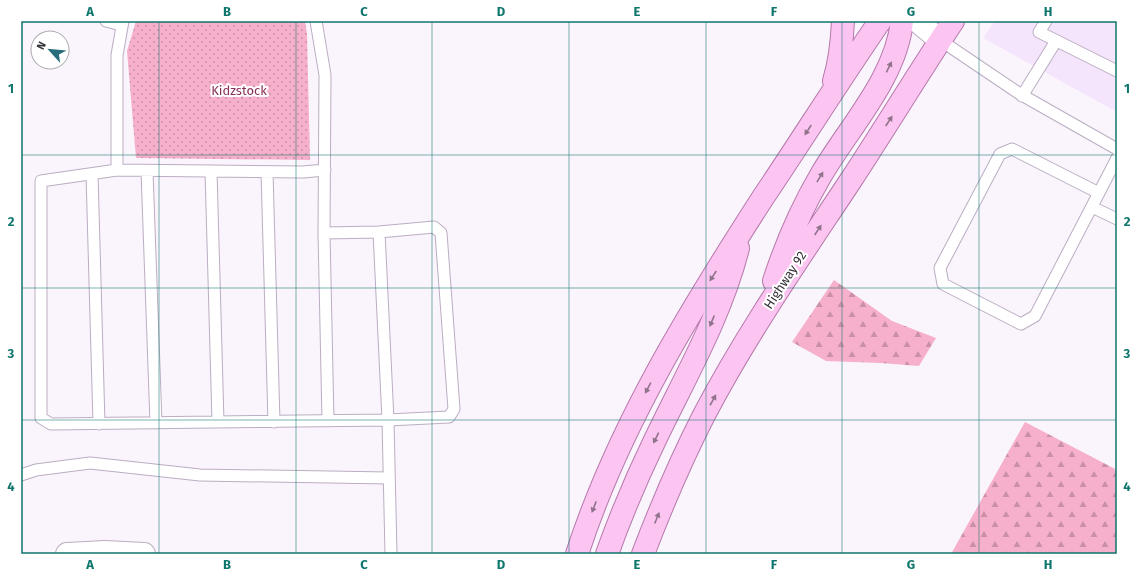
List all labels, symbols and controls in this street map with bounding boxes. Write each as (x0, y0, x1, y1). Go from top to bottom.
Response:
text: A (85, 4, 94, 19)
text: B (223, 4, 231, 19)
text: C (360, 4, 368, 19)
text: D (497, 4, 506, 19)
text: E (634, 4, 641, 19)
text: F (771, 4, 778, 19)
text: G (907, 4, 915, 19)
text: H (1044, 4, 1052, 19)
north arrow (30, 30, 70, 70)
text: N (34, 39, 49, 52)
one-way arrow (886, 61, 892, 73)
text: 1 (8, 81, 14, 96)
text: 1 (1124, 81, 1130, 96)
park label: Kidzstock (211, 83, 267, 98)
one-way arrow (885, 115, 892, 127)
one-way arrow (804, 124, 811, 135)
one-way arrow (816, 171, 823, 183)
text: 2 (8, 214, 15, 229)
text: 2 (1124, 214, 1131, 229)
one-way arrow (814, 225, 822, 235)
street label: Highway 92 (761, 248, 809, 312)
one-way arrow (709, 271, 717, 281)
one-way arrow (709, 316, 715, 328)
text: 3 (7, 346, 15, 361)
text: 3 (1123, 346, 1131, 361)
one-way arrow (645, 383, 651, 394)
one-way arrow (709, 394, 716, 406)
one-way arrow (653, 433, 659, 444)
text: 4 (7, 479, 15, 494)
text: 4 (1123, 479, 1131, 494)
one-way arrow (591, 501, 597, 513)
one-way arrow (655, 511, 661, 523)
text: A (85, 557, 94, 572)
text: B (223, 557, 231, 572)
text: C (360, 557, 368, 572)
text: D (497, 557, 506, 572)
text: E (634, 557, 641, 572)
text: F (771, 557, 778, 572)
text: G (907, 557, 915, 572)
text: H (1044, 557, 1052, 572)

